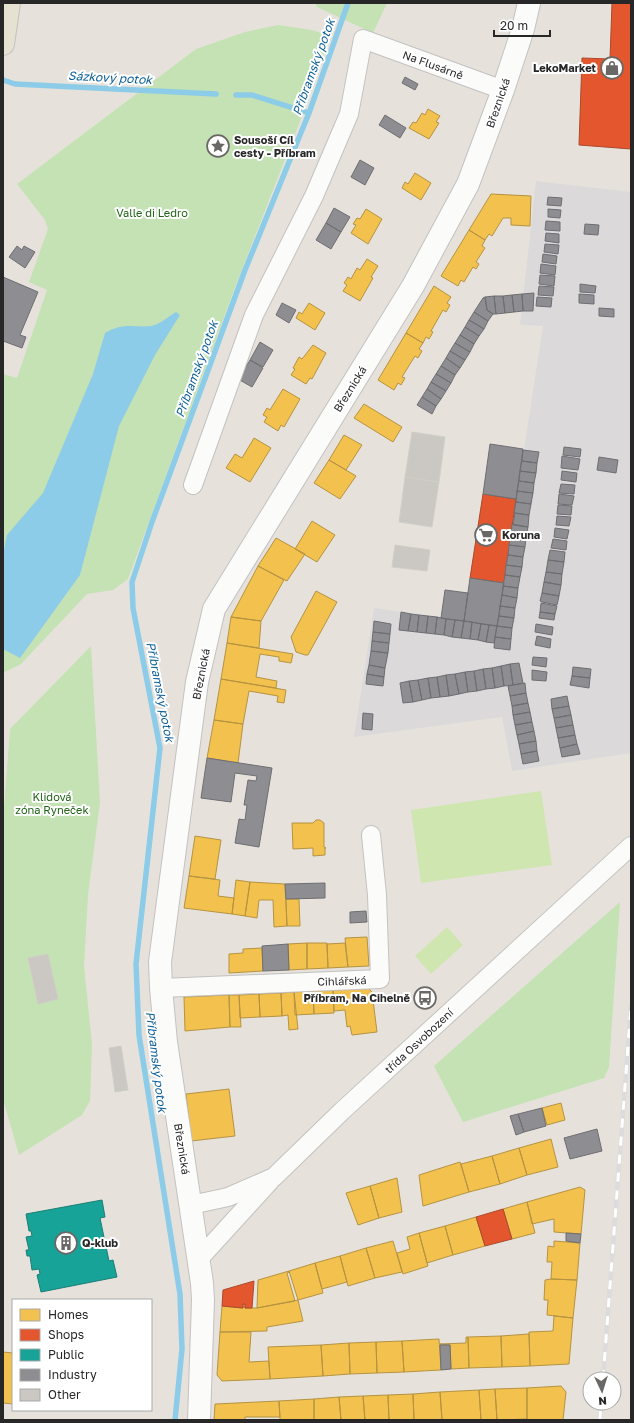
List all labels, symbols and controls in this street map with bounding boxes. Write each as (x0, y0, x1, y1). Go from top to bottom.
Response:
scale bar (494, 12, 550, 38)
water label: Příbramský potok (289, 15, 338, 117)
text: 20 m (500, 18, 528, 33)
street label: Na Flusárně (401, 48, 465, 82)
shop icon: LekoMarket (599, 55, 625, 81)
place label: LekoMarket (533, 61, 597, 74)
water label: Sázkový potok (68, 68, 154, 87)
street label: Březnická (483, 76, 512, 129)
place icon: Sousoší Cíl cesty - Příbram (205, 133, 231, 159)
place label: Sousoší Cíl cesty - Příbram (234, 133, 316, 159)
park label: Valle di Ledro (116, 206, 188, 219)
water label: Příbramský potok (172, 317, 221, 419)
street label: Březnická (330, 363, 369, 414)
supermarket icon: Koruna (473, 522, 499, 548)
place label: Koruna (502, 528, 540, 541)
water label: Příbramský potok (143, 641, 178, 744)
street label: Březnická (189, 647, 212, 701)
park label: Klidová zóna Ryneček (15, 790, 89, 816)
street label: Cihlářská (317, 973, 367, 988)
bus stop icon: Příbram, Na Cihelně (412, 985, 438, 1011)
place label: Příbram, Na Cihelně (303, 991, 410, 1004)
street label: třída Osvobození (382, 1005, 456, 1076)
water label: Příbramský potok (143, 1011, 170, 1115)
street label: Březnická (172, 1122, 193, 1175)
building icon: Q-klub (53, 1230, 79, 1256)
place label: Q-klub (82, 1236, 118, 1249)
legend (12, 1299, 152, 1411)
text: Homes (48, 1307, 88, 1322)
text: Shops (48, 1327, 84, 1342)
text: Public (48, 1347, 85, 1362)
text: Industry (48, 1367, 97, 1382)
north arrow (582, 1371, 622, 1411)
text: Other (48, 1387, 81, 1402)
text: N (598, 1395, 607, 1408)

